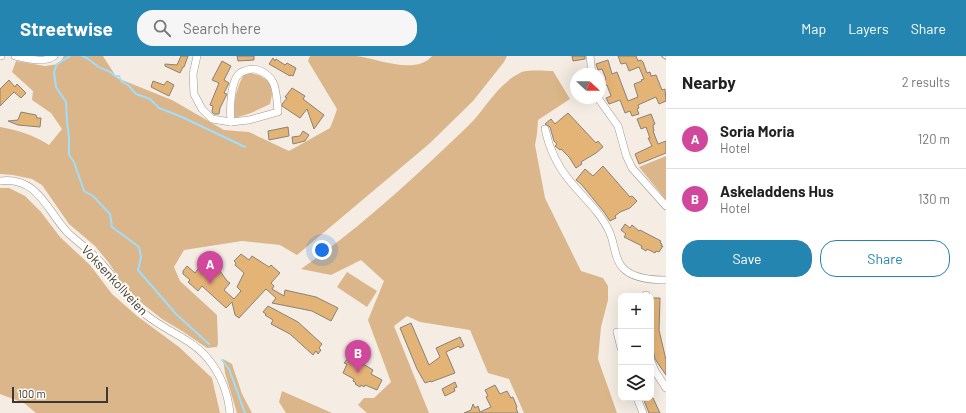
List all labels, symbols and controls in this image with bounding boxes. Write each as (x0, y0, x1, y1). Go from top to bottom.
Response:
search box (137, 10, 417, 46)
text: Streetwise (20, 17, 113, 40)
icon: search (151, 17, 173, 39)
text: Search here (183, 19, 261, 37)
text: Map (801, 20, 826, 37)
text: Layers (848, 20, 889, 37)
text: Share (911, 20, 946, 37)
north arrow (570, 68, 606, 104)
text: Nearby (682, 72, 736, 92)
text: 2 results (902, 74, 950, 90)
text: Soria Moria (720, 122, 794, 140)
text: A (691, 131, 699, 147)
text: 120 m (918, 131, 950, 147)
text: Hotel (720, 140, 750, 156)
text: Askeladdens Hus (720, 182, 834, 200)
text: B (691, 191, 699, 207)
text: 130 m (918, 191, 950, 207)
text: Hotel (720, 200, 750, 216)
your location (312, 240, 332, 260)
button: Save (682, 240, 812, 277)
button: Share (820, 240, 950, 277)
street label: Voksenkollveien (78, 242, 152, 318)
pin: A (197, 251, 223, 284)
map controls (618, 293, 654, 401)
button: + (618, 293, 654, 329)
button: − (618, 329, 654, 365)
pin: B (345, 340, 371, 373)
button: layers (618, 365, 654, 401)
scale bar (12, 385, 108, 404)
text: 100 m (18, 387, 46, 400)

